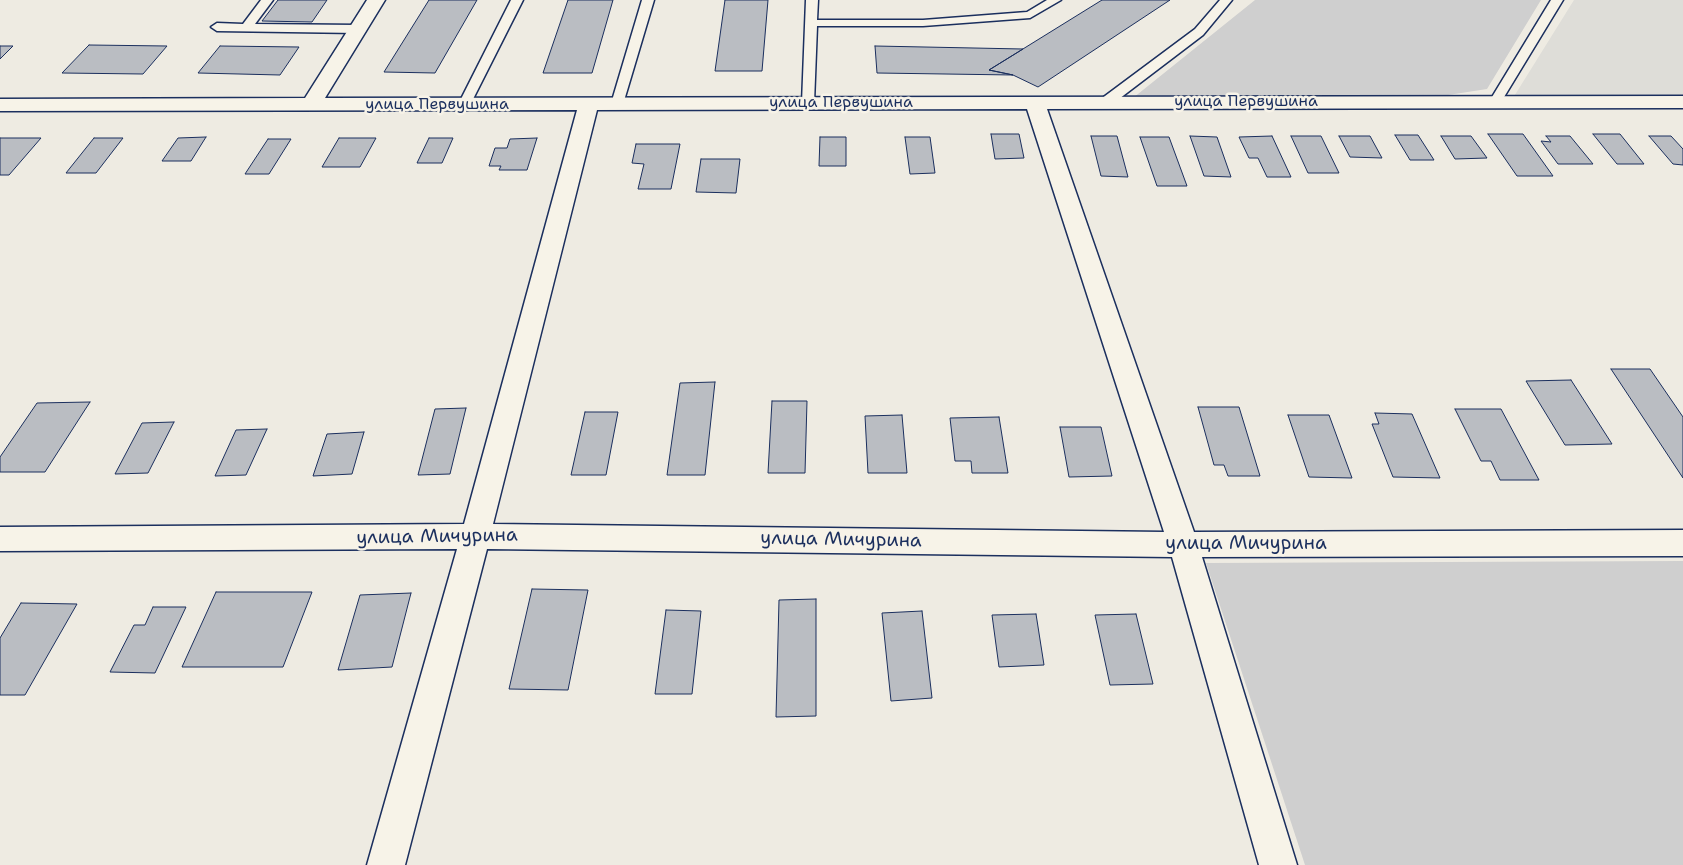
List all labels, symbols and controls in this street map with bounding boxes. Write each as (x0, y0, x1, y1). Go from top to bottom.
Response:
street label: улица Первушина (1174, 92, 1318, 112)
street label: улица Первушина (769, 93, 913, 113)
street label: улица Первушина (365, 95, 509, 115)
street label: улица Мичурина (356, 524, 518, 550)
street label: улица Мичурина (760, 527, 922, 553)
street label: улица Мичурина (1165, 533, 1327, 555)

